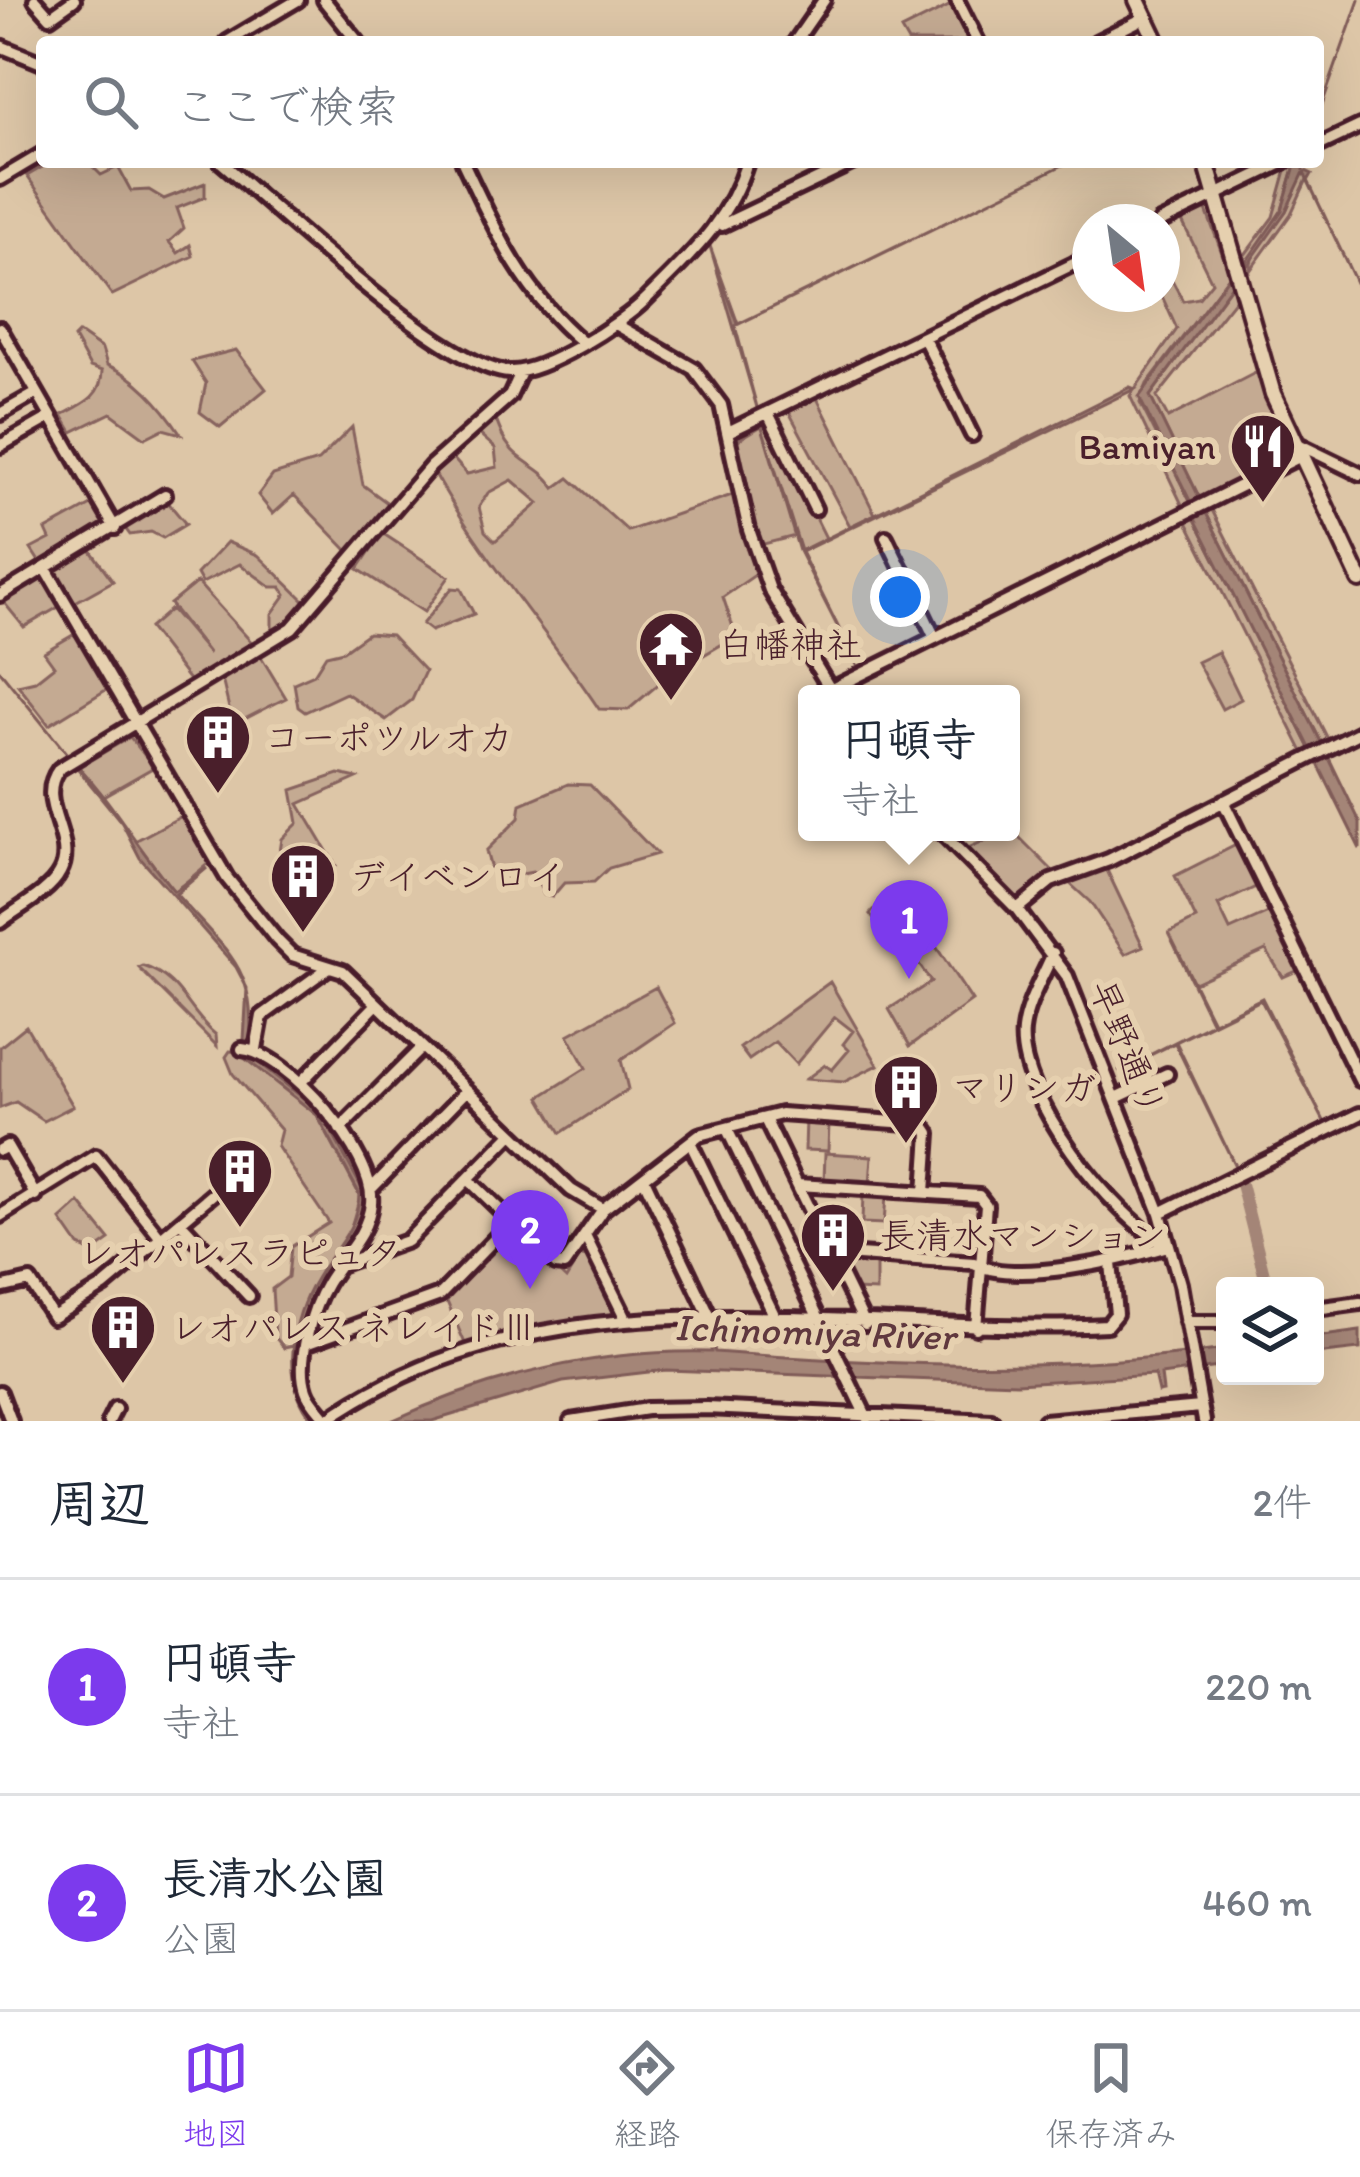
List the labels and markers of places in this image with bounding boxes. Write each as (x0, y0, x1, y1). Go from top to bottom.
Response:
restaurant icon: Bamiyan (1228, 411, 1298, 505)
place label: Bamiyan (1079, 425, 1216, 468)
temple icon: 白幡神社 (636, 609, 706, 703)
place label: 白幡神社 (718, 623, 862, 666)
building icon: コーポツルオカ (183, 702, 253, 796)
place label: コーポツルオカ (264, 716, 514, 759)
building icon: デイベンロイ (268, 841, 338, 935)
place label: デイベンロイ (350, 855, 565, 898)
pin: 1 (870, 880, 948, 979)
building icon: マリンガ (871, 1052, 941, 1146)
place label: マリンガ (952, 1066, 1096, 1109)
building icon: レオパレスラピュタ (205, 1136, 275, 1230)
pin: 2 (491, 1190, 569, 1289)
building icon: 長清水マンション (798, 1200, 868, 1294)
place label: 長清水マンション (880, 1214, 1167, 1257)
place label: レオパレスラピュタ (78, 1231, 402, 1274)
building icon: レオパレス ネレイドⅢ (88, 1292, 158, 1386)
place label: レオパレス ネレイドⅢ (170, 1306, 537, 1349)

